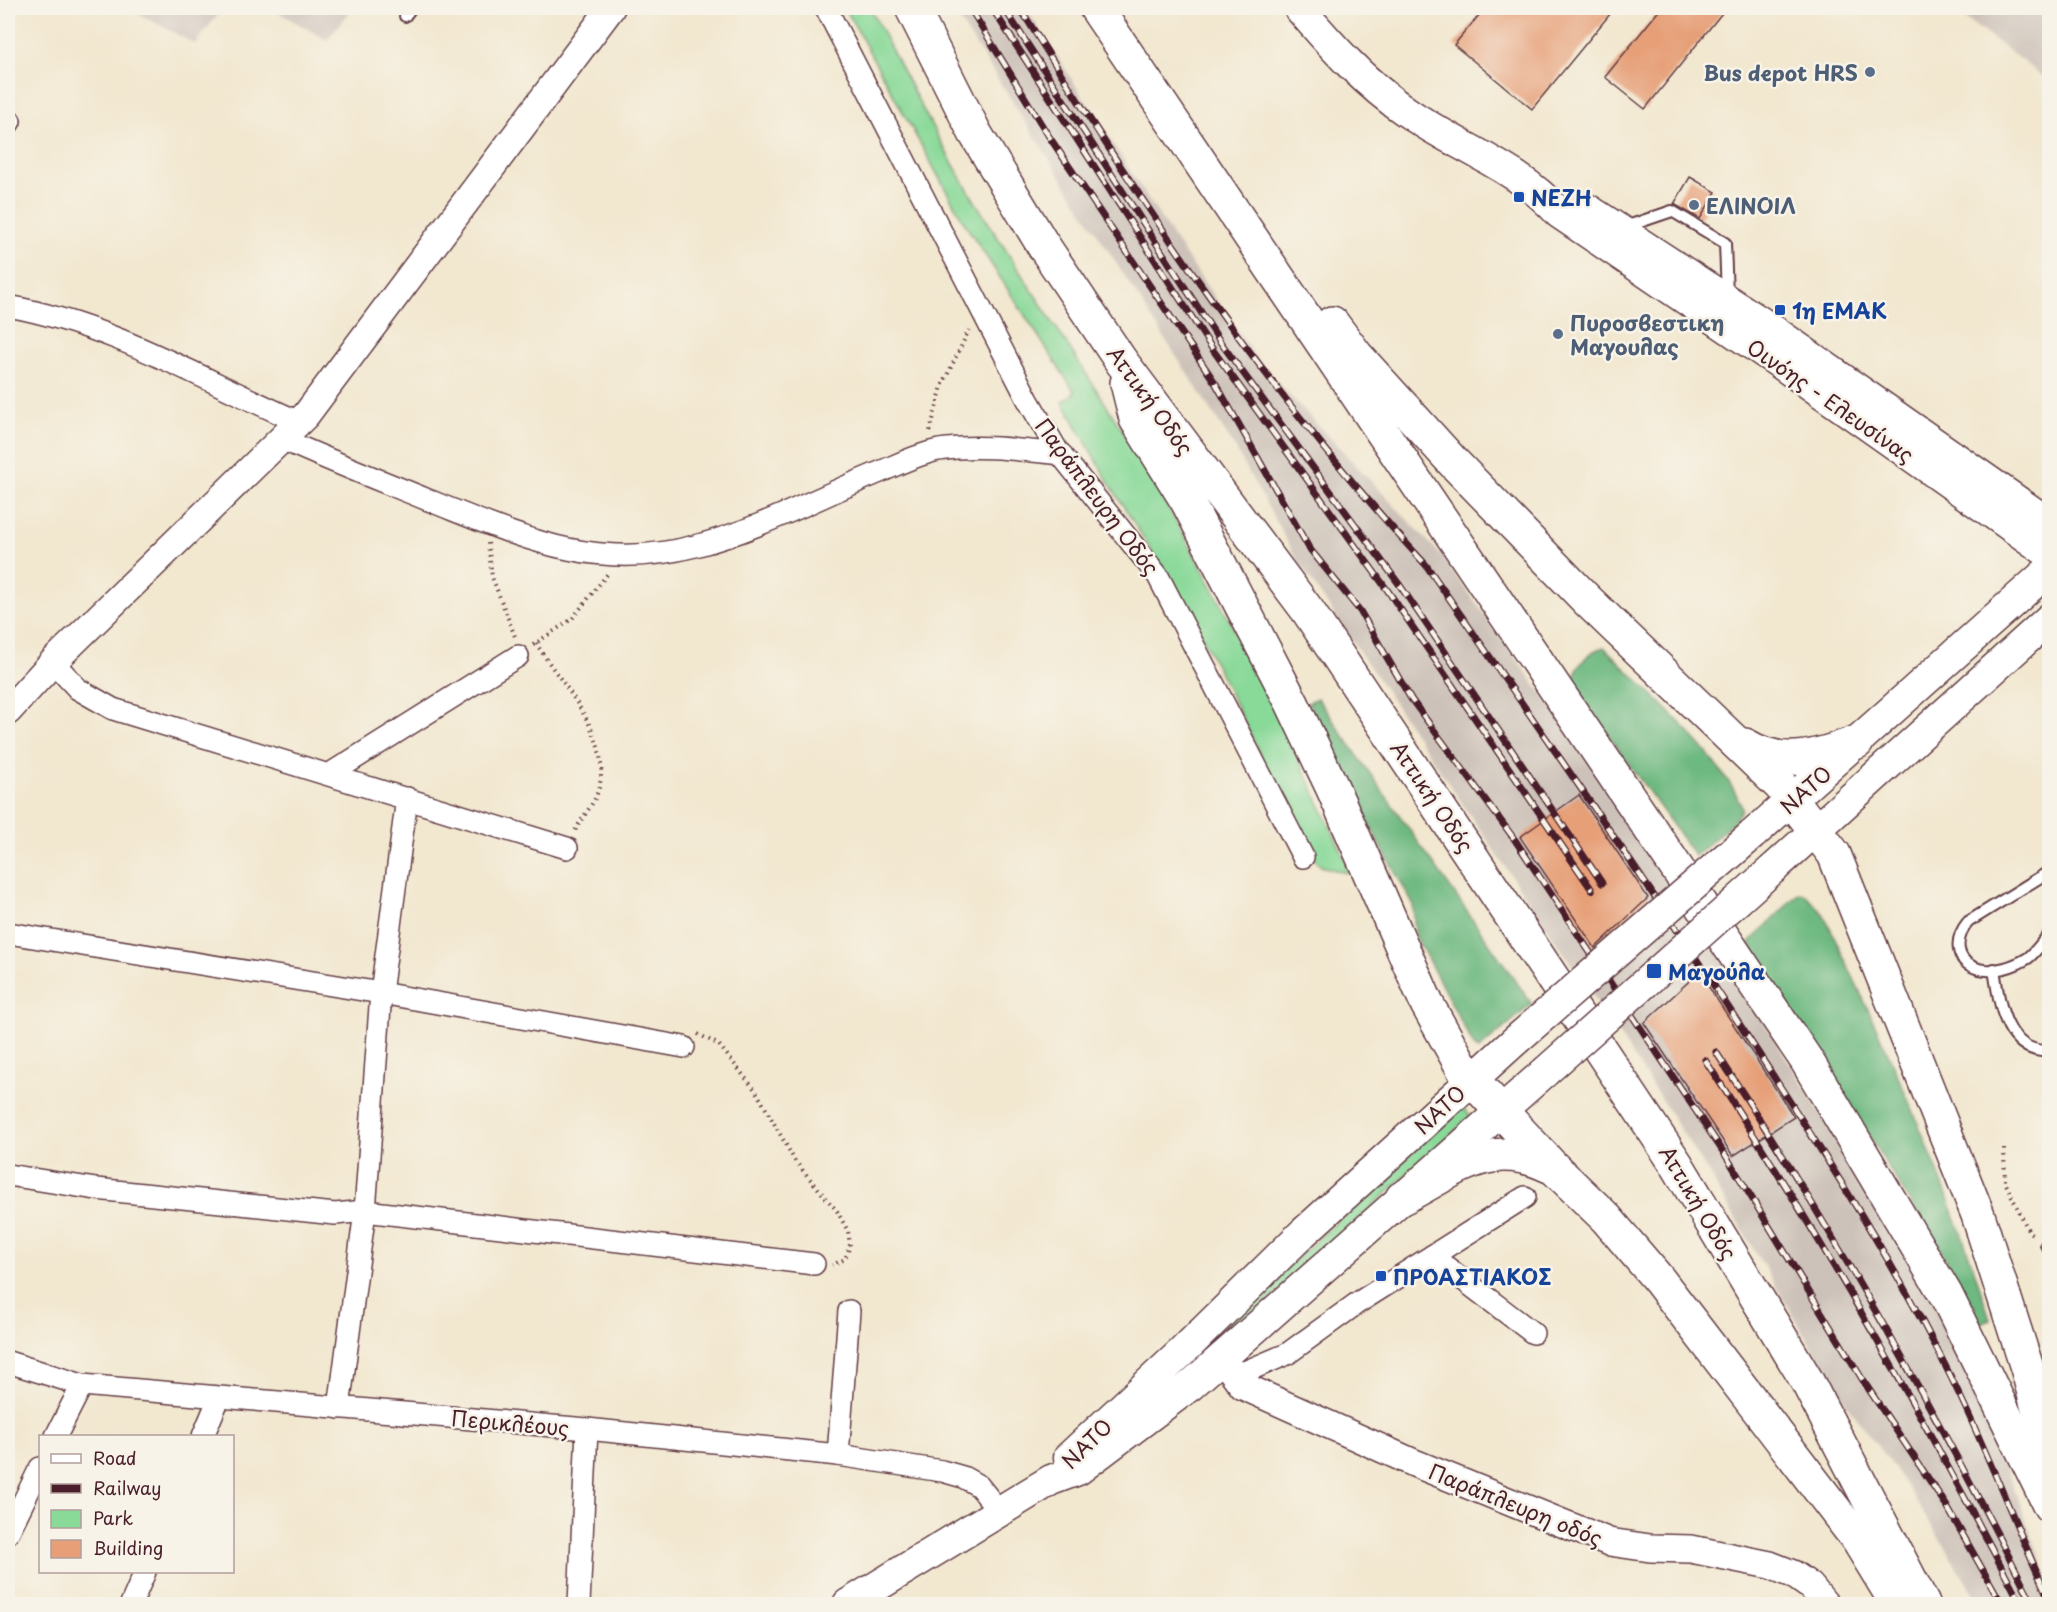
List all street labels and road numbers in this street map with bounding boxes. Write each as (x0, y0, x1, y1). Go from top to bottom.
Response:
street label: Οινόης - Ελευσίνας (1741, 330, 1921, 470)
street label: Αττική Οδός (1100, 339, 1202, 461)
street label: Παράπλευρη Οδός (1028, 411, 1168, 581)
street label: Αττική Οδός (1384, 734, 1482, 858)
street label: ΝΑΤΟ (1772, 757, 1838, 821)
street label: ΝΑΤΟ (1406, 1077, 1472, 1141)
street label: Αττική Οδός (1652, 1139, 1746, 1265)
street label: Περικλέους (449, 1401, 571, 1443)
street label: ΝΑΤΟ (1053, 1410, 1119, 1476)
street label: Παράπλευρη οδός (1424, 1455, 1608, 1553)

